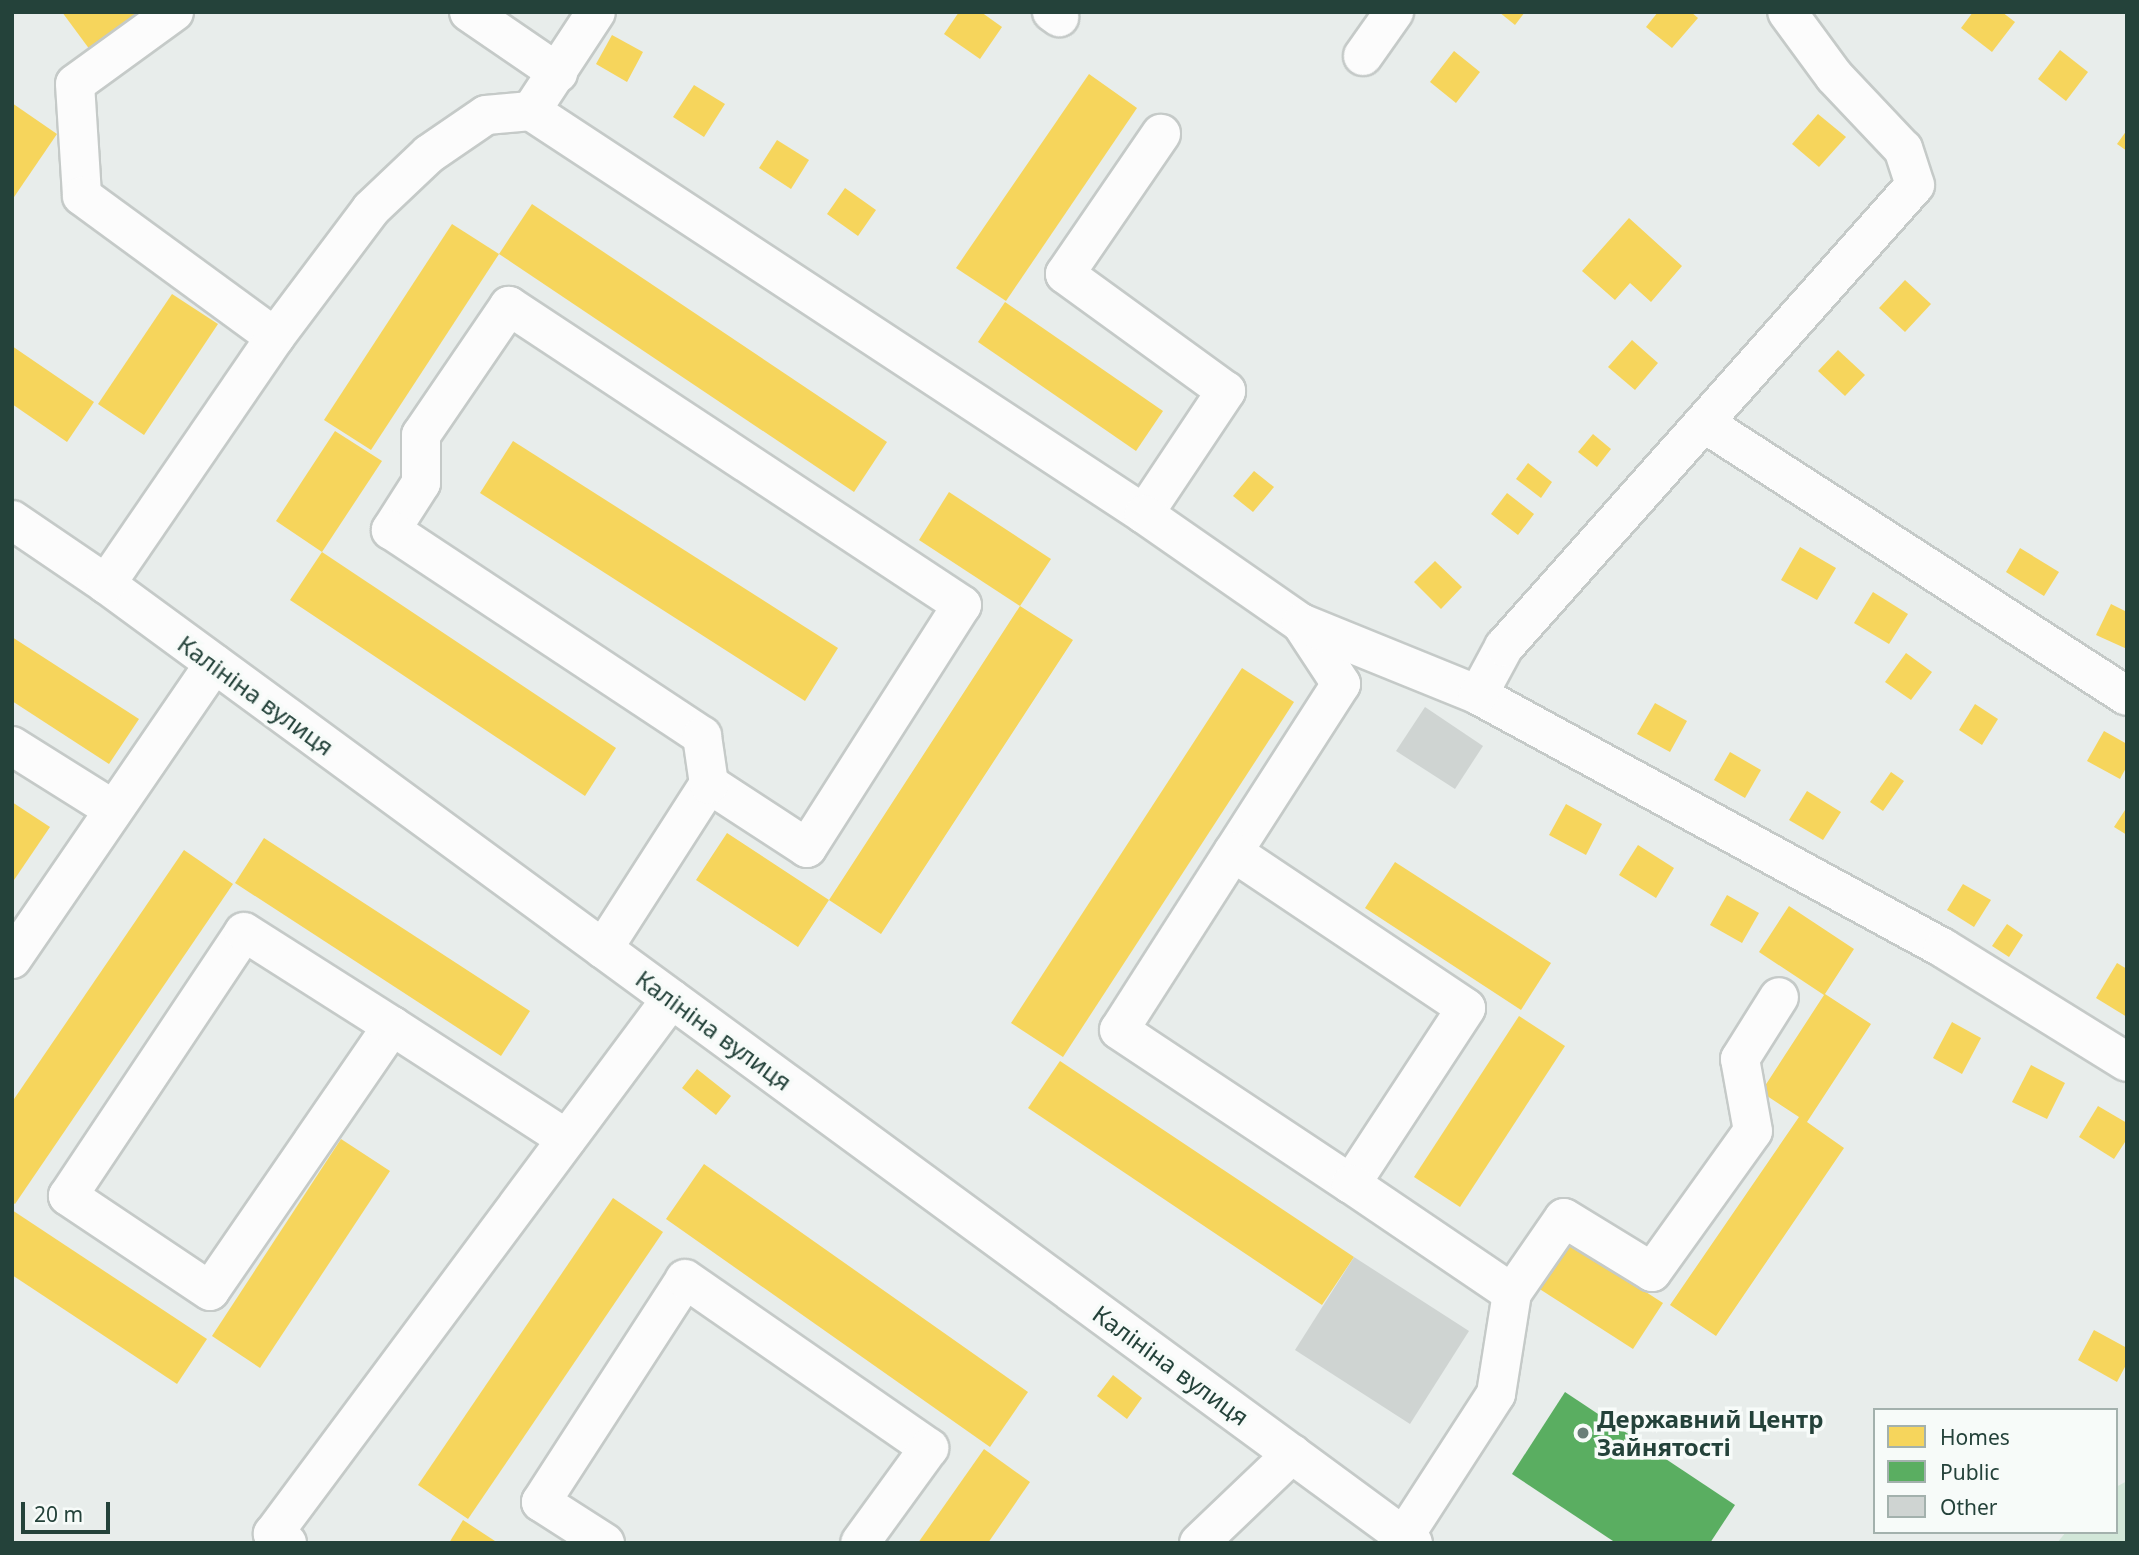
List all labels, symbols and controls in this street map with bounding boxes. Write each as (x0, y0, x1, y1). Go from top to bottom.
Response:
street label: Калініна вулиця (173, 629, 339, 761)
street label: Калініна вулиця (631, 964, 797, 1096)
street label: Калініна вулиця (1088, 1299, 1254, 1431)
place label: Державний Центр Зайнятості (1597, 1405, 1823, 1461)
legend (1873, 1408, 2118, 1534)
text: Homes (1940, 1423, 2010, 1451)
marker: Державний Центр Зайнятості (1575, 1425, 1591, 1441)
text: Public (1940, 1458, 2000, 1486)
scale bar (24, 1488, 114, 1532)
text: Other (1940, 1493, 1997, 1521)
text: 20 m (34, 1500, 83, 1528)

